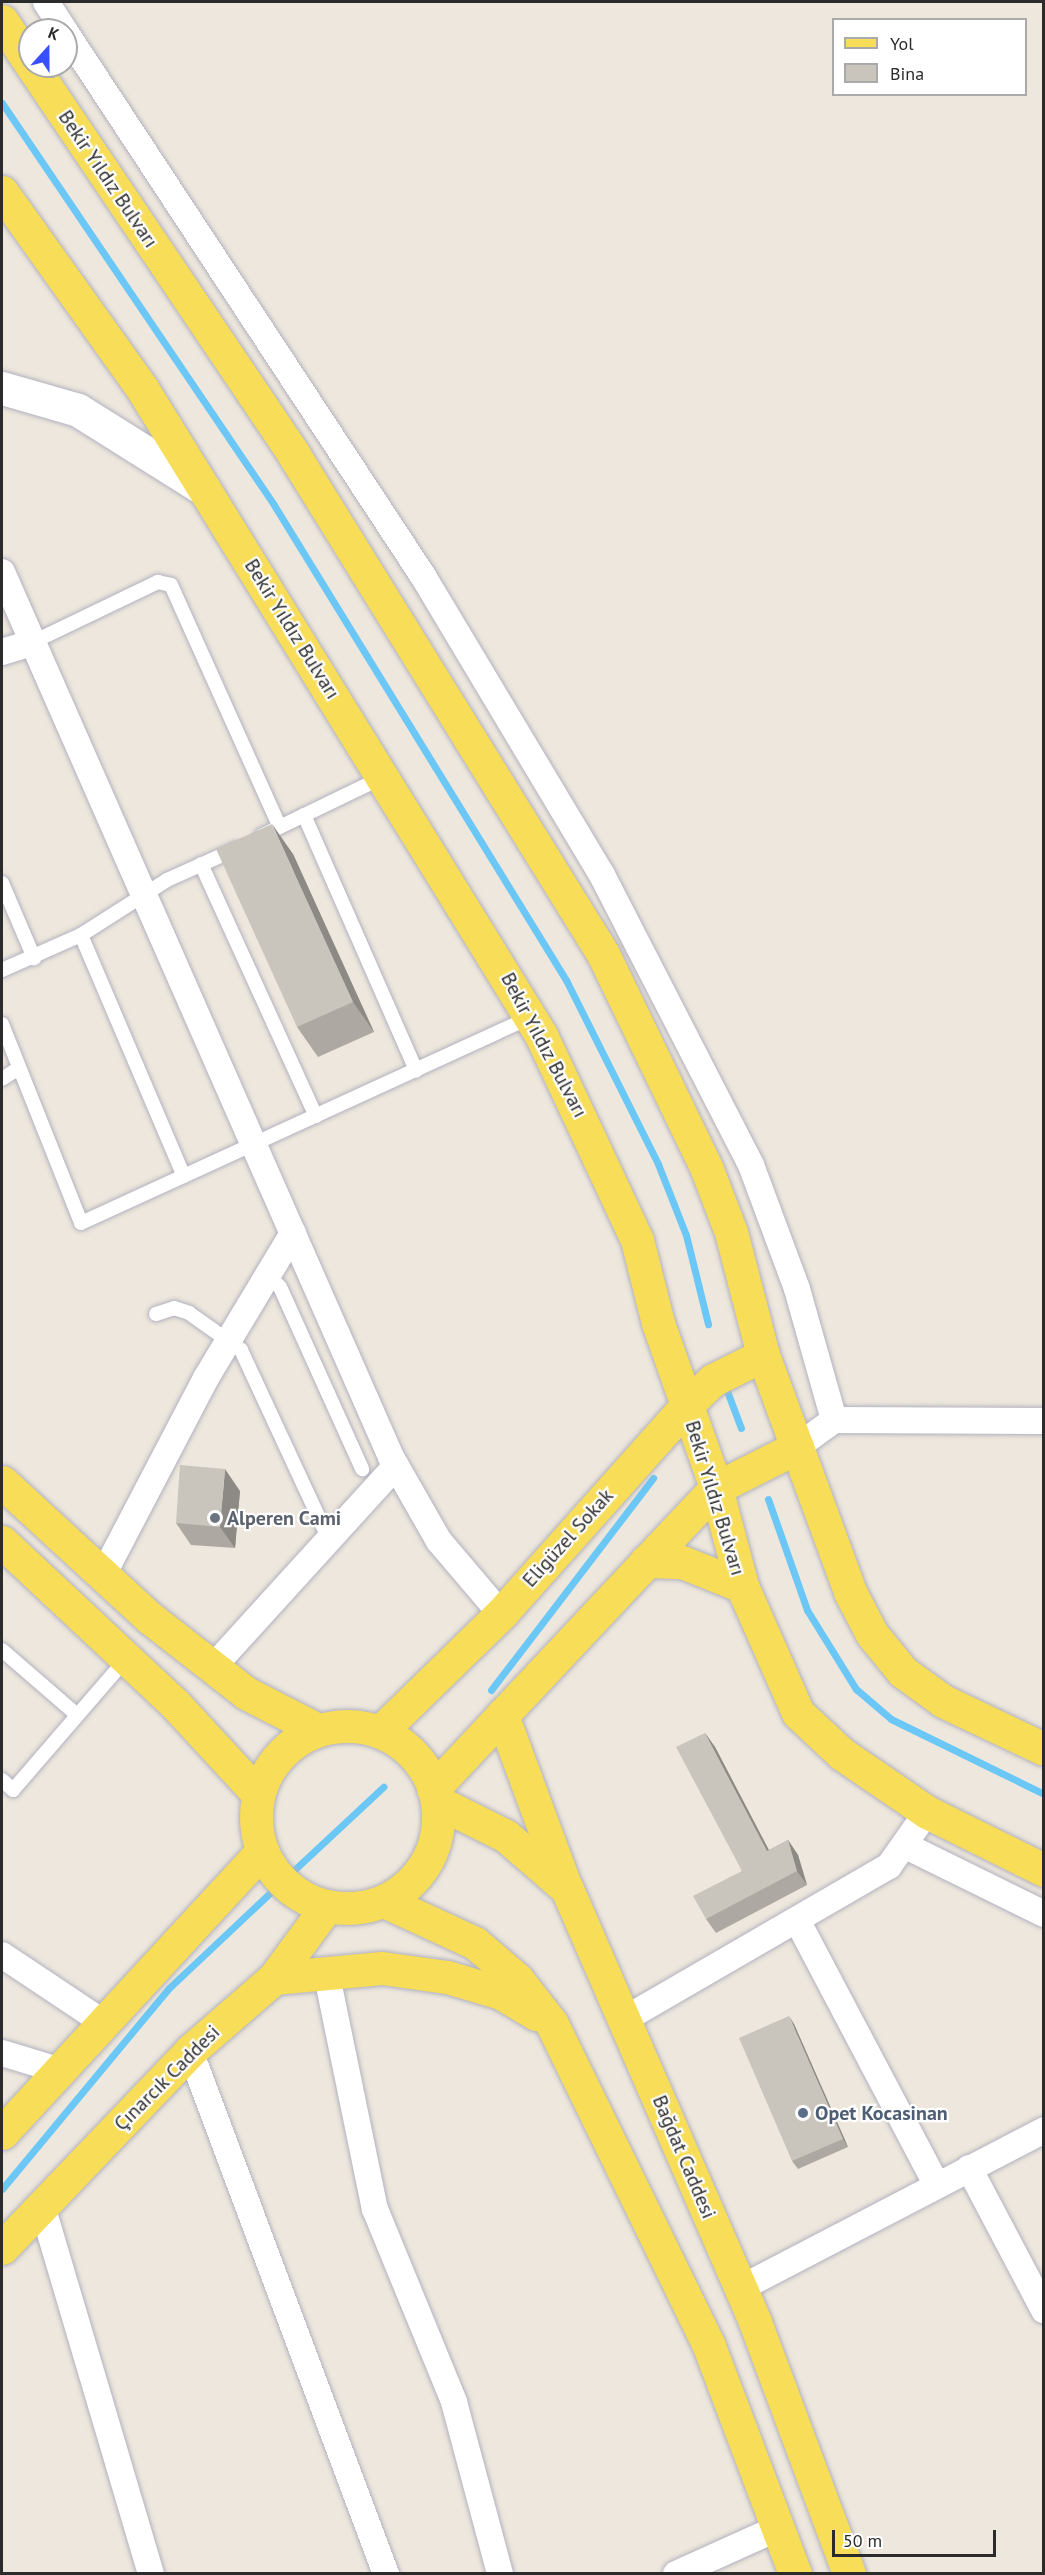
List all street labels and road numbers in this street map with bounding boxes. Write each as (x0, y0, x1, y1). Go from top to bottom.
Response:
street label: Bekir Yıldız Bulvarı (53, 105, 163, 253)
street label: Bekir Yıldız Bulvarı (239, 554, 345, 704)
street label: Bekir Yıldız Bulvarı (495, 968, 593, 1122)
street label: Bekir Yıldız Bulvarı (680, 1417, 750, 1579)
street label: Eligüzel Sokak (518, 1484, 618, 1592)
street label: Çınarcık Caddesi (109, 2020, 225, 2136)
street label: Bağdat Caddesi (647, 2092, 721, 2222)

